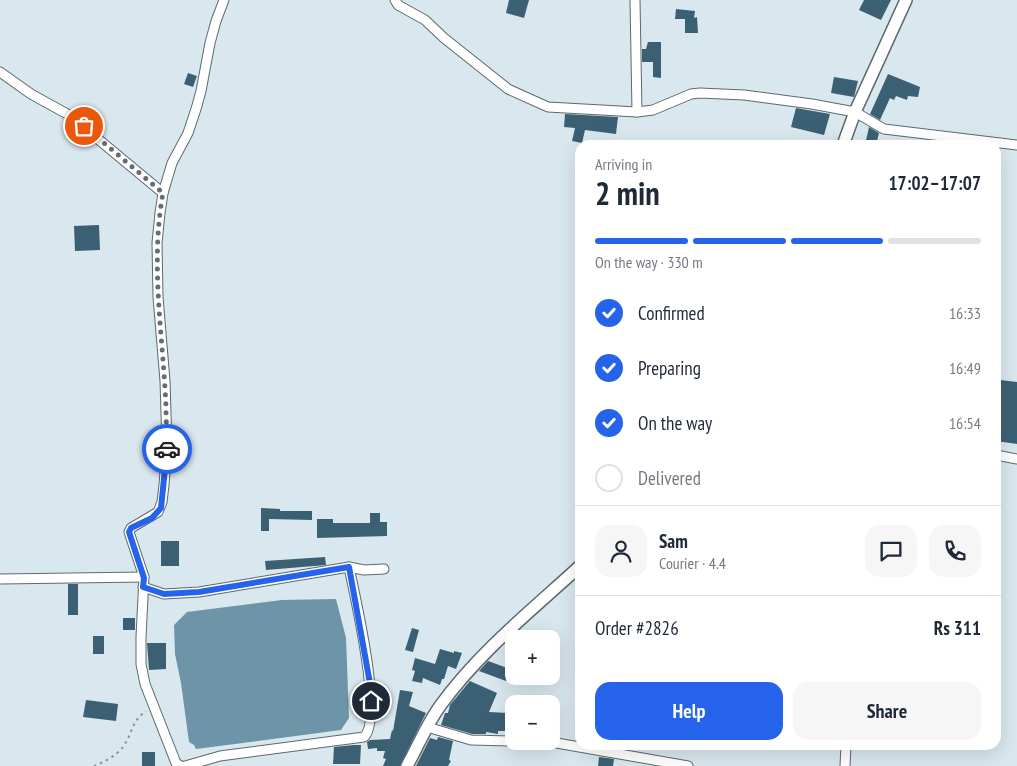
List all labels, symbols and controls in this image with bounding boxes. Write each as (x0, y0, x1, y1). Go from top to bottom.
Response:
pin (63, 105, 105, 147)
icon: bag (70, 112, 98, 140)
text: Arriving in (595, 154, 652, 174)
text: 17:02–17:07 (888, 171, 981, 195)
text: 2 min (595, 172, 660, 214)
text: On the way · 330 m (595, 252, 703, 272)
icon: check (595, 299, 623, 327)
text: Confirmed (638, 301, 705, 325)
text: 16:33 (949, 303, 981, 323)
icon: check (595, 354, 623, 382)
text: Preparing (638, 356, 701, 380)
text: 16:49 (949, 358, 981, 378)
icon: check (595, 409, 623, 437)
text: On the way (638, 411, 712, 435)
text: 16:54 (949, 413, 981, 433)
courier (142, 424, 192, 474)
icon: car (153, 435, 181, 463)
text: Delivered (638, 466, 701, 490)
button: person (595, 525, 647, 577)
button: chat (865, 525, 917, 577)
button: phone (929, 525, 981, 577)
text: Sam (659, 529, 688, 553)
text: Courier · 4.4 (659, 553, 726, 573)
text: Order #2826 (595, 616, 679, 640)
text: Rs 311 (934, 616, 981, 640)
map controls (505, 630, 560, 750)
button: + (505, 630, 560, 685)
pin (350, 680, 392, 722)
button: Help (595, 682, 783, 740)
button: Share (793, 682, 981, 740)
icon: home (357, 687, 385, 715)
button: − (505, 695, 560, 750)

